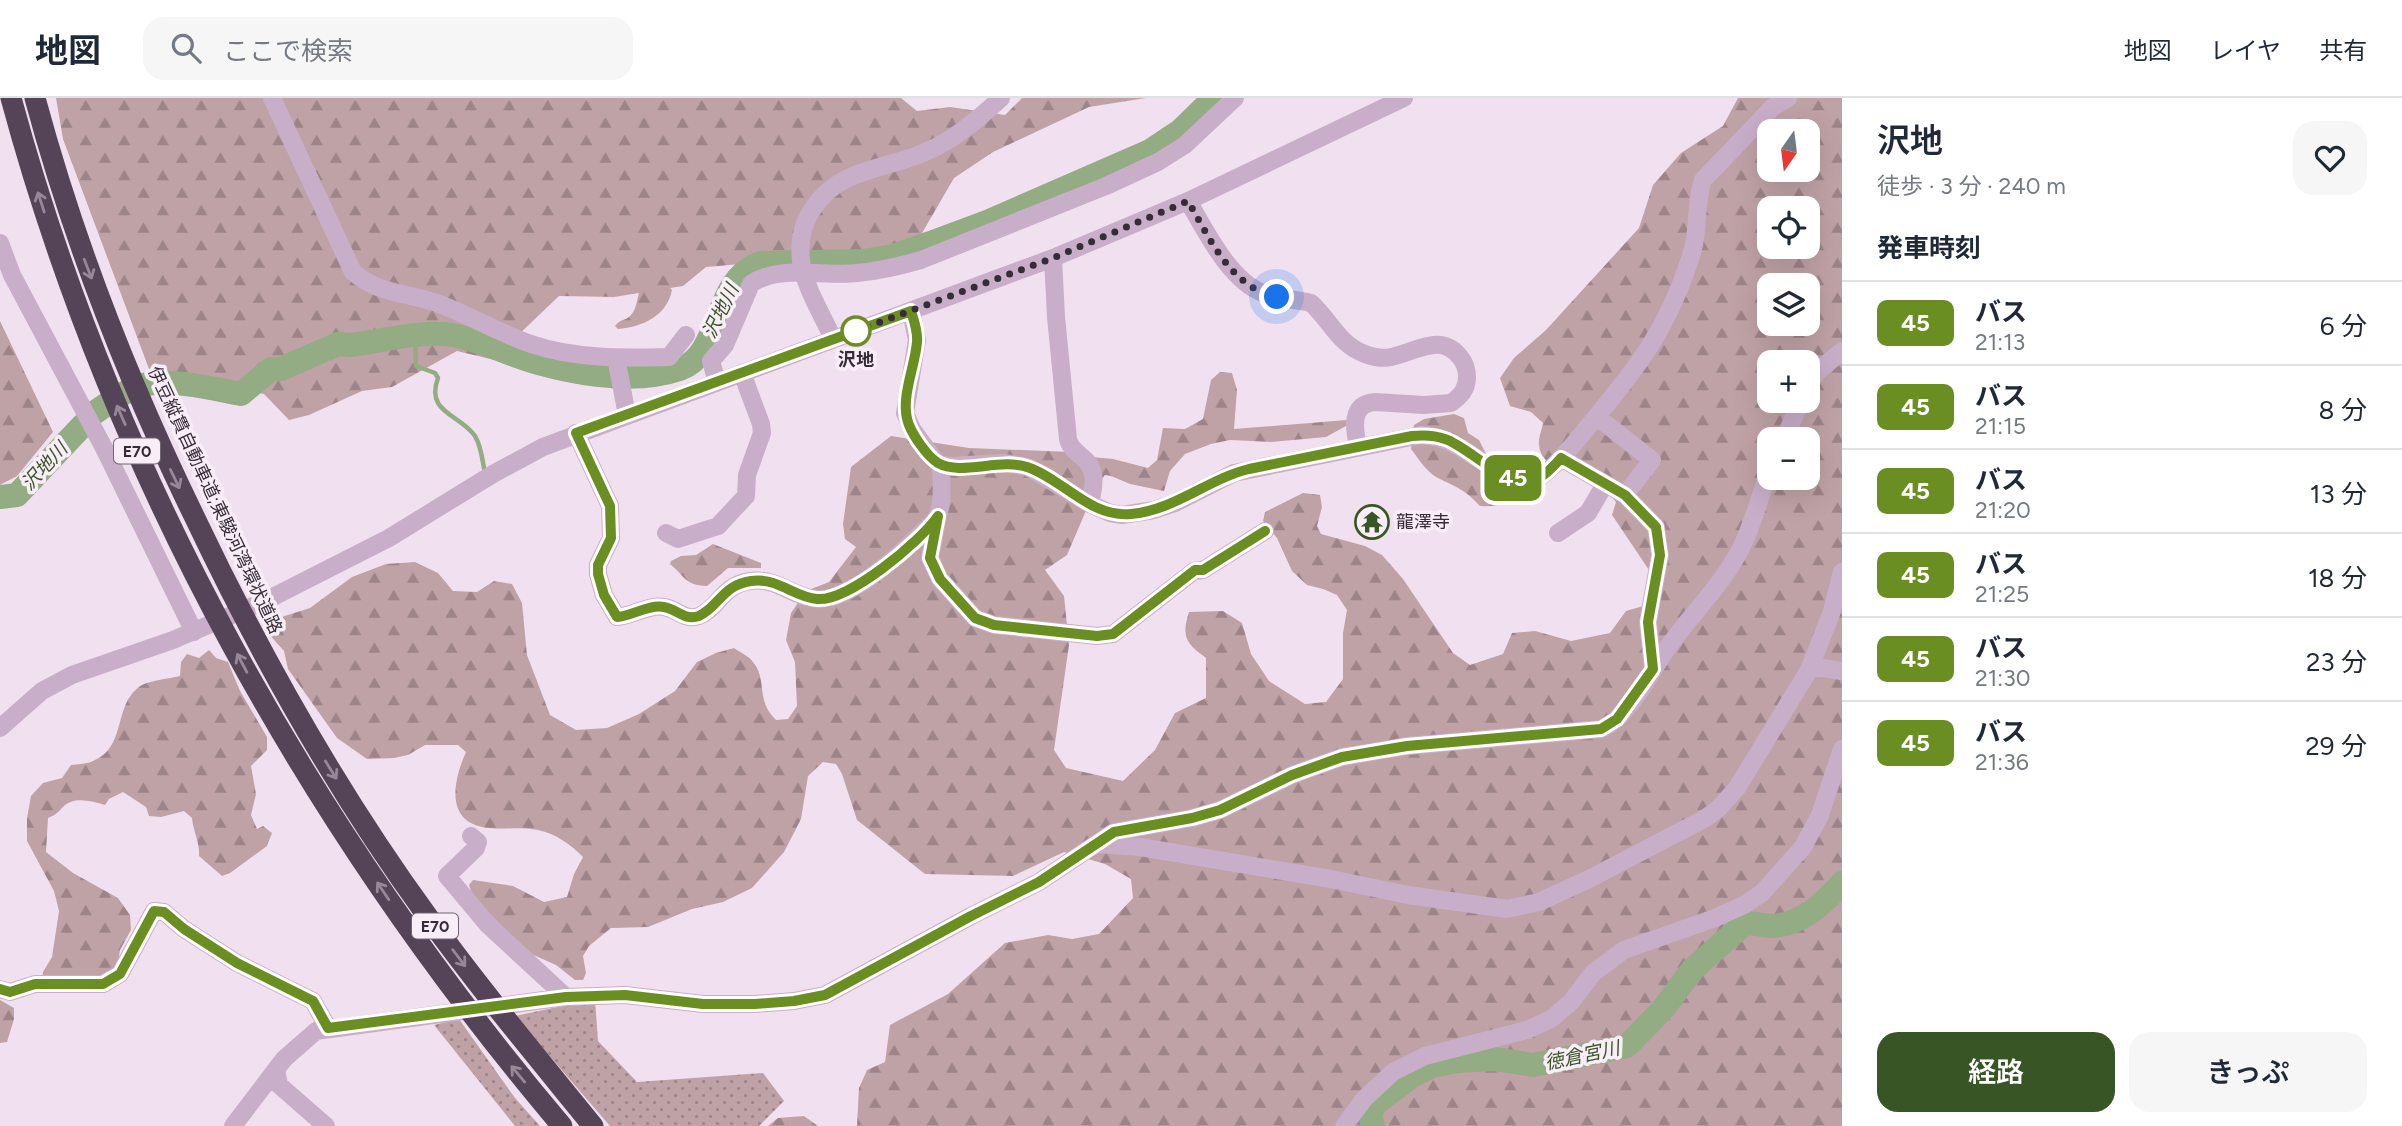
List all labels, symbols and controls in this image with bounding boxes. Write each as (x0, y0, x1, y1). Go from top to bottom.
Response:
search box (143, 17, 633, 80)
icon: search (167, 29, 205, 67)
text: 地図 (35, 31, 101, 70)
text: ここで検索 (223, 35, 353, 67)
text: 地図 (2124, 36, 2172, 65)
text: レイヤ (2210, 36, 2281, 65)
text: 共有 (2319, 36, 2367, 65)
north arrow (1757, 119, 1820, 182)
map controls (1757, 119, 1820, 490)
text: 沢地 (1877, 121, 1943, 160)
button: heart (2293, 121, 2367, 195)
text: 徒歩 · 3 分 · 240 m (1877, 172, 2066, 200)
one-way arrow (34, 191, 46, 213)
button: locate (1757, 196, 1820, 259)
text: 発車時刻 (1877, 232, 1981, 264)
one-way arrow (83, 257, 95, 279)
button: layers (1757, 273, 1820, 336)
water label: 沢地川 (698, 279, 744, 342)
your location (1259, 279, 1294, 314)
text: バス (1975, 296, 2027, 328)
text: 45 (1901, 308, 1930, 337)
text: 6 分 (2320, 310, 2367, 342)
marker: 沢地 (841, 316, 871, 346)
text: 21:13 (1975, 328, 2025, 356)
place label: 沢地 (838, 349, 874, 371)
button: + (1757, 350, 1820, 413)
street label: 伊豆縦貫自動車道;東駿河湾環状道路 (143, 363, 287, 637)
text: バス (1975, 380, 2027, 412)
text: 45 (1901, 392, 1930, 421)
text: 8 分 (2319, 394, 2367, 426)
one-way arrow (114, 404, 127, 426)
text: 21:15 (1975, 412, 2026, 440)
button: − (1757, 427, 1820, 490)
water label: 沢地川 (17, 436, 74, 495)
road number: E70 (114, 438, 160, 464)
line badge: 45 (1482, 455, 1544, 501)
text: 45 (1498, 463, 1528, 492)
text: バス (1975, 464, 2027, 496)
one-way arrow (169, 468, 183, 489)
text: 45 (1901, 476, 1930, 505)
text: 13 分 (2310, 478, 2367, 510)
text: 21:20 (1975, 496, 2031, 524)
temple icon: 龍澤寺 (1353, 503, 1391, 541)
place label: 龍澤寺 (1396, 511, 1450, 533)
text: バス (1975, 548, 2027, 580)
text: 45 (1901, 560, 1930, 589)
text: 18 分 (2308, 562, 2367, 594)
text: 21:25 (1975, 580, 2029, 608)
text: バス (1975, 632, 2027, 664)
text: 45 (1901, 644, 1930, 673)
text: 23 分 (2306, 646, 2367, 678)
one-way arrow (235, 653, 249, 674)
text: 21:30 (1975, 664, 2030, 692)
text: バス (1975, 716, 2027, 748)
text: 45 (1901, 728, 1930, 757)
text: 29 分 (2305, 730, 2367, 762)
text: 21:36 (1975, 748, 2029, 776)
one-way arrow (325, 760, 339, 780)
one-way arrow (375, 882, 389, 902)
road number: E70 (412, 914, 458, 939)
one-way arrow (452, 949, 467, 967)
button: 経路 (1877, 1032, 2115, 1112)
button: きっぷ (2129, 1032, 2367, 1112)
water label: 徳倉宮川 (1543, 1036, 1624, 1075)
one-way arrow (510, 1065, 526, 1083)

